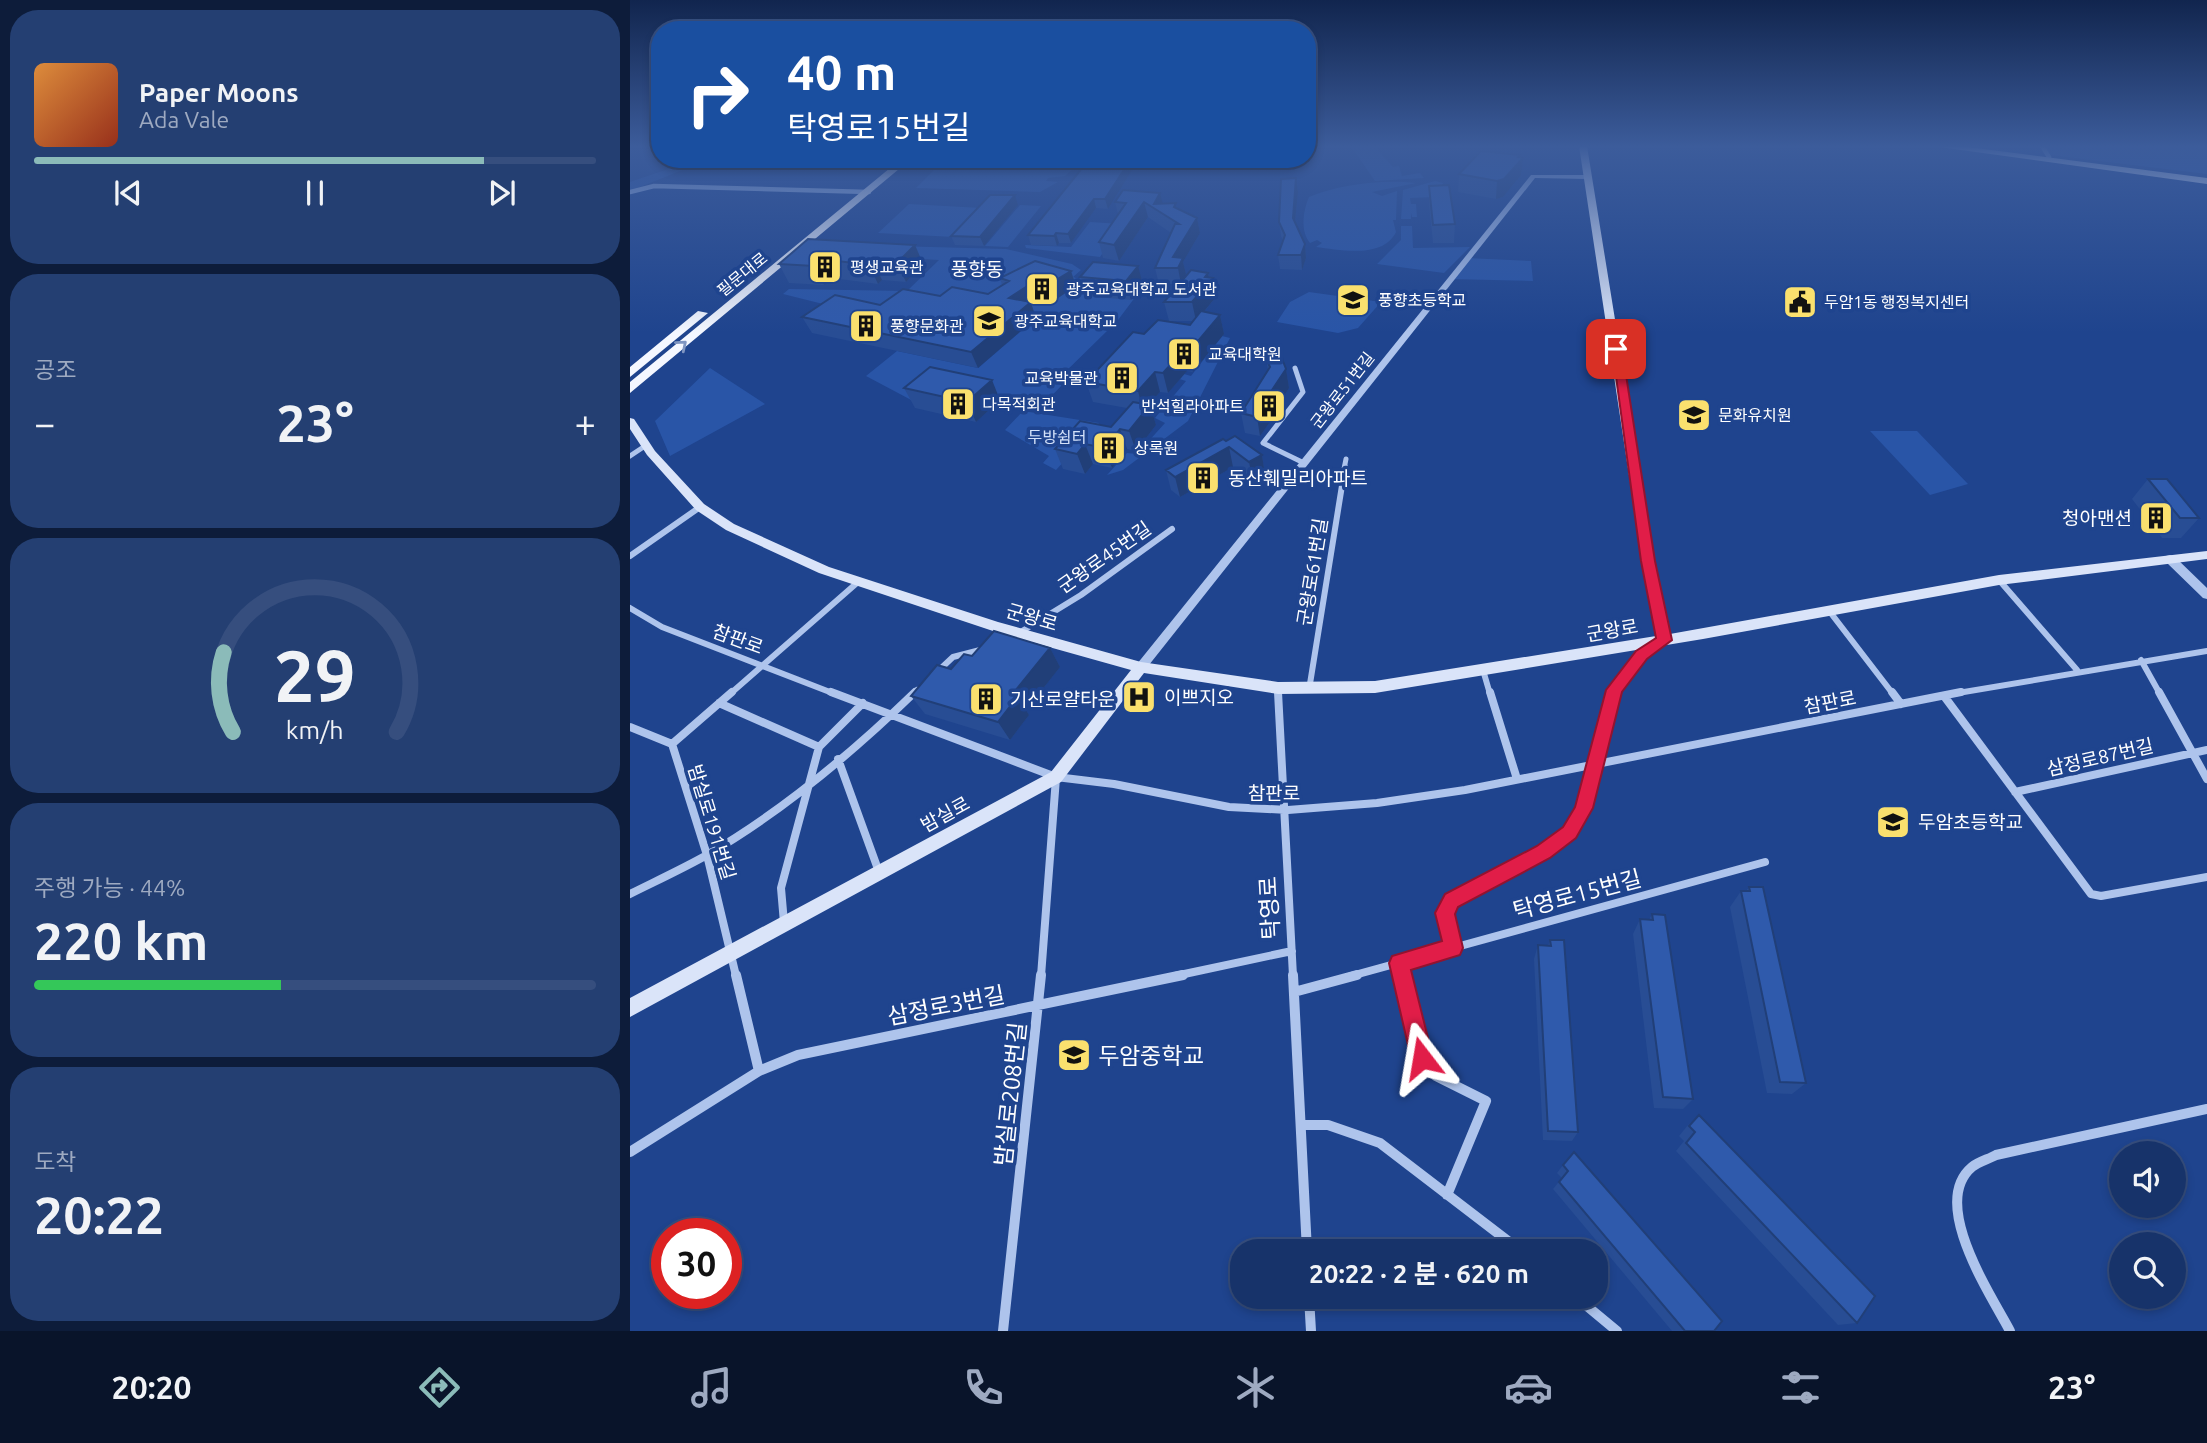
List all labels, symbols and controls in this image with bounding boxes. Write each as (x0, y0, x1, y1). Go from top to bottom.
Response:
text: 40 m (787, 44, 896, 99)
icon: right (672, 49, 763, 140)
text: Paper Moons (139, 78, 298, 107)
text: Ada Vale (139, 107, 229, 132)
text: 탁영로15번길 (787, 109, 970, 145)
icon: previous (109, 174, 147, 212)
icon: pause (296, 174, 334, 212)
icon: next (483, 174, 521, 212)
street label: 필문대로 (713, 248, 771, 300)
building icon: 평생교육관 (806, 248, 844, 286)
place label: 평생교육관 (850, 258, 924, 276)
district label: 풍향동 (951, 258, 1003, 280)
building icon: 광주교육대학교 도서관 (1023, 270, 1061, 308)
place label: 광주교육대학교 도서관 (1066, 280, 1217, 298)
school or university icon: 풍향초등학교 (1334, 281, 1372, 319)
public building icon: 두암1동 행정복지센터 (1781, 283, 1819, 321)
place label: 풍향초등학교 (1378, 291, 1466, 309)
place label: 두암1동 행정복지센터 (1824, 293, 1969, 311)
school or university icon: 광주교육대학교 (970, 302, 1008, 340)
building icon: 풍향문화관 (847, 307, 885, 345)
place label: 광주교육대학교 (1014, 312, 1117, 330)
place label: 풍향문화관 (890, 317, 964, 335)
pin (1586, 319, 1646, 379)
icon: arrive (1597, 330, 1635, 368)
building icon: 교육대학원 (1165, 335, 1203, 373)
one-way arrow (674, 341, 687, 353)
place label: 교육대학원 (1208, 345, 1282, 363)
street label: 군왕로51번길 (1307, 348, 1377, 432)
text: 공조 (34, 357, 76, 382)
building icon: 교육박물관 (1103, 359, 1141, 397)
place label: 교육박물관 (1024, 369, 1098, 387)
building icon: 다목적회관 (939, 385, 977, 423)
building icon: 반석힐라아파트 (1250, 387, 1288, 425)
text: 23° (276, 394, 354, 452)
place label: 다목적회관 (982, 395, 1056, 413)
school or university icon: 문화유치원 (1675, 396, 1713, 434)
place label: 반석힐라아파트 (1141, 397, 1244, 415)
text: − (34, 402, 55, 444)
text: + (575, 402, 596, 444)
place label: 문화유치원 (1718, 406, 1792, 424)
park label: 두방쉼터 (1028, 428, 1086, 446)
building icon: 상록원 (1090, 429, 1128, 467)
place label: 상록원 (1134, 439, 1178, 457)
building icon: 동산훼밀리아파트 (1184, 459, 1222, 497)
place label: 동산훼밀리아파트 (1228, 467, 1368, 489)
building icon: 청아맨션 (2137, 499, 2175, 537)
place label: 청아맨션 (2062, 507, 2132, 529)
street label: 군왕로45번길 (1053, 517, 1155, 597)
street label: 군왕로61번길 (1293, 517, 1331, 627)
street label: 군왕로 (1004, 599, 1060, 635)
street label: 군왕로 (1584, 615, 1640, 645)
street label: 참판로 (710, 620, 766, 658)
text: 29 (274, 634, 356, 716)
hospital icon: 이쁘지오 (1120, 678, 1158, 716)
building icon: 기산로얄타운 (967, 680, 1005, 718)
place label: 이쁘지오 (1164, 686, 1234, 708)
street label: 참판로 (1802, 686, 1858, 718)
place label: 기산로얄타운 (1010, 688, 1115, 710)
text: km/h (286, 715, 344, 743)
street label: 삼정로87번길 (2044, 734, 2156, 780)
street label: 밤실로191번길 (684, 762, 740, 882)
street label: 참판로 (1248, 782, 1300, 804)
street label: 밤실로 (917, 792, 973, 836)
school or university icon: 두암초등학교 (1874, 803, 1912, 841)
place label: 두암초등학교 (1918, 811, 2023, 833)
street label: 탁영로15번길 (1510, 865, 1644, 923)
text: 주행 가능 · 44% (34, 875, 185, 900)
street label: 탁영로 (1255, 876, 1283, 940)
text: 220 km (34, 912, 208, 970)
street label: 삼정로3번길 (885, 981, 1007, 1029)
street label: 밤실로208번길 (990, 1021, 1030, 1167)
position arrow (1385, 1021, 1459, 1095)
school or university icon: 두암중학교 (1055, 1036, 1093, 1074)
place label: 두암중학교 (1098, 1043, 1204, 1068)
map controls (2109, 1141, 2186, 1309)
button: sound (2109, 1141, 2186, 1218)
text: 도착 (34, 1149, 76, 1174)
text: 20:22 (34, 1186, 164, 1244)
speed limit sign: 30 (651, 1218, 742, 1309)
button: search (2109, 1232, 2186, 1309)
text: 20:22 · 2 분 · 620 m (1309, 1259, 1529, 1288)
icon: directions (415, 1363, 464, 1412)
icon: music (687, 1363, 736, 1412)
icon: phone (959, 1363, 1008, 1412)
icon: climate (1231, 1363, 1280, 1412)
icon: car (1504, 1363, 1553, 1412)
icon: filters (1776, 1363, 1825, 1412)
text: 20:20 (112, 1369, 192, 1405)
text: 23° (2048, 1369, 2095, 1405)

